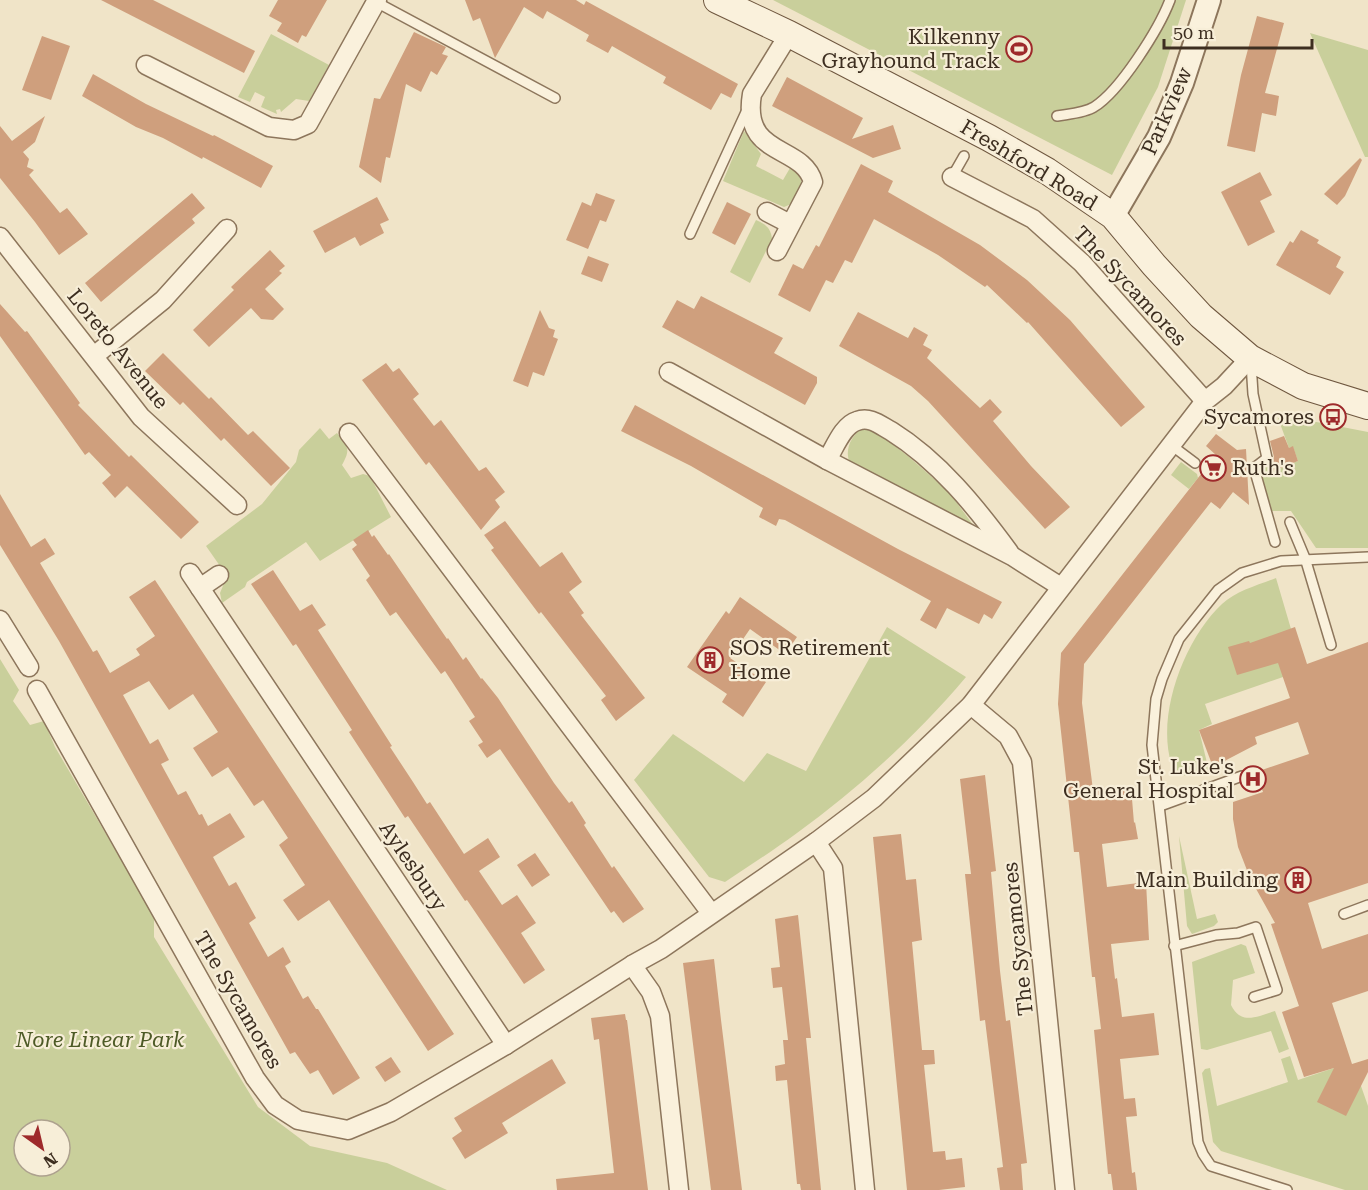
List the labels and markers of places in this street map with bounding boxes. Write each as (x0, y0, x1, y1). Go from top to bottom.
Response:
place label: Kilkenny Grayhound Track (822, 25, 1001, 73)
sports icon: Kilkenny Grayhound Track (1004, 34, 1034, 64)
bus stop icon: Sycamores (1318, 402, 1348, 432)
place label: Sycamores (1204, 405, 1314, 429)
supermarket icon: Ruth's (1198, 453, 1228, 483)
place label: Ruth's (1232, 456, 1294, 480)
place label: SOS Retirement Home (730, 636, 890, 684)
building icon: SOS Retirement Home (695, 645, 725, 675)
place label: St. Luke's General Hospital (1063, 755, 1235, 803)
hospital icon: St. Luke's General Hospital (1238, 764, 1268, 794)
building icon: Main Building (1283, 865, 1313, 895)
place label: Main Building (1135, 868, 1278, 892)

